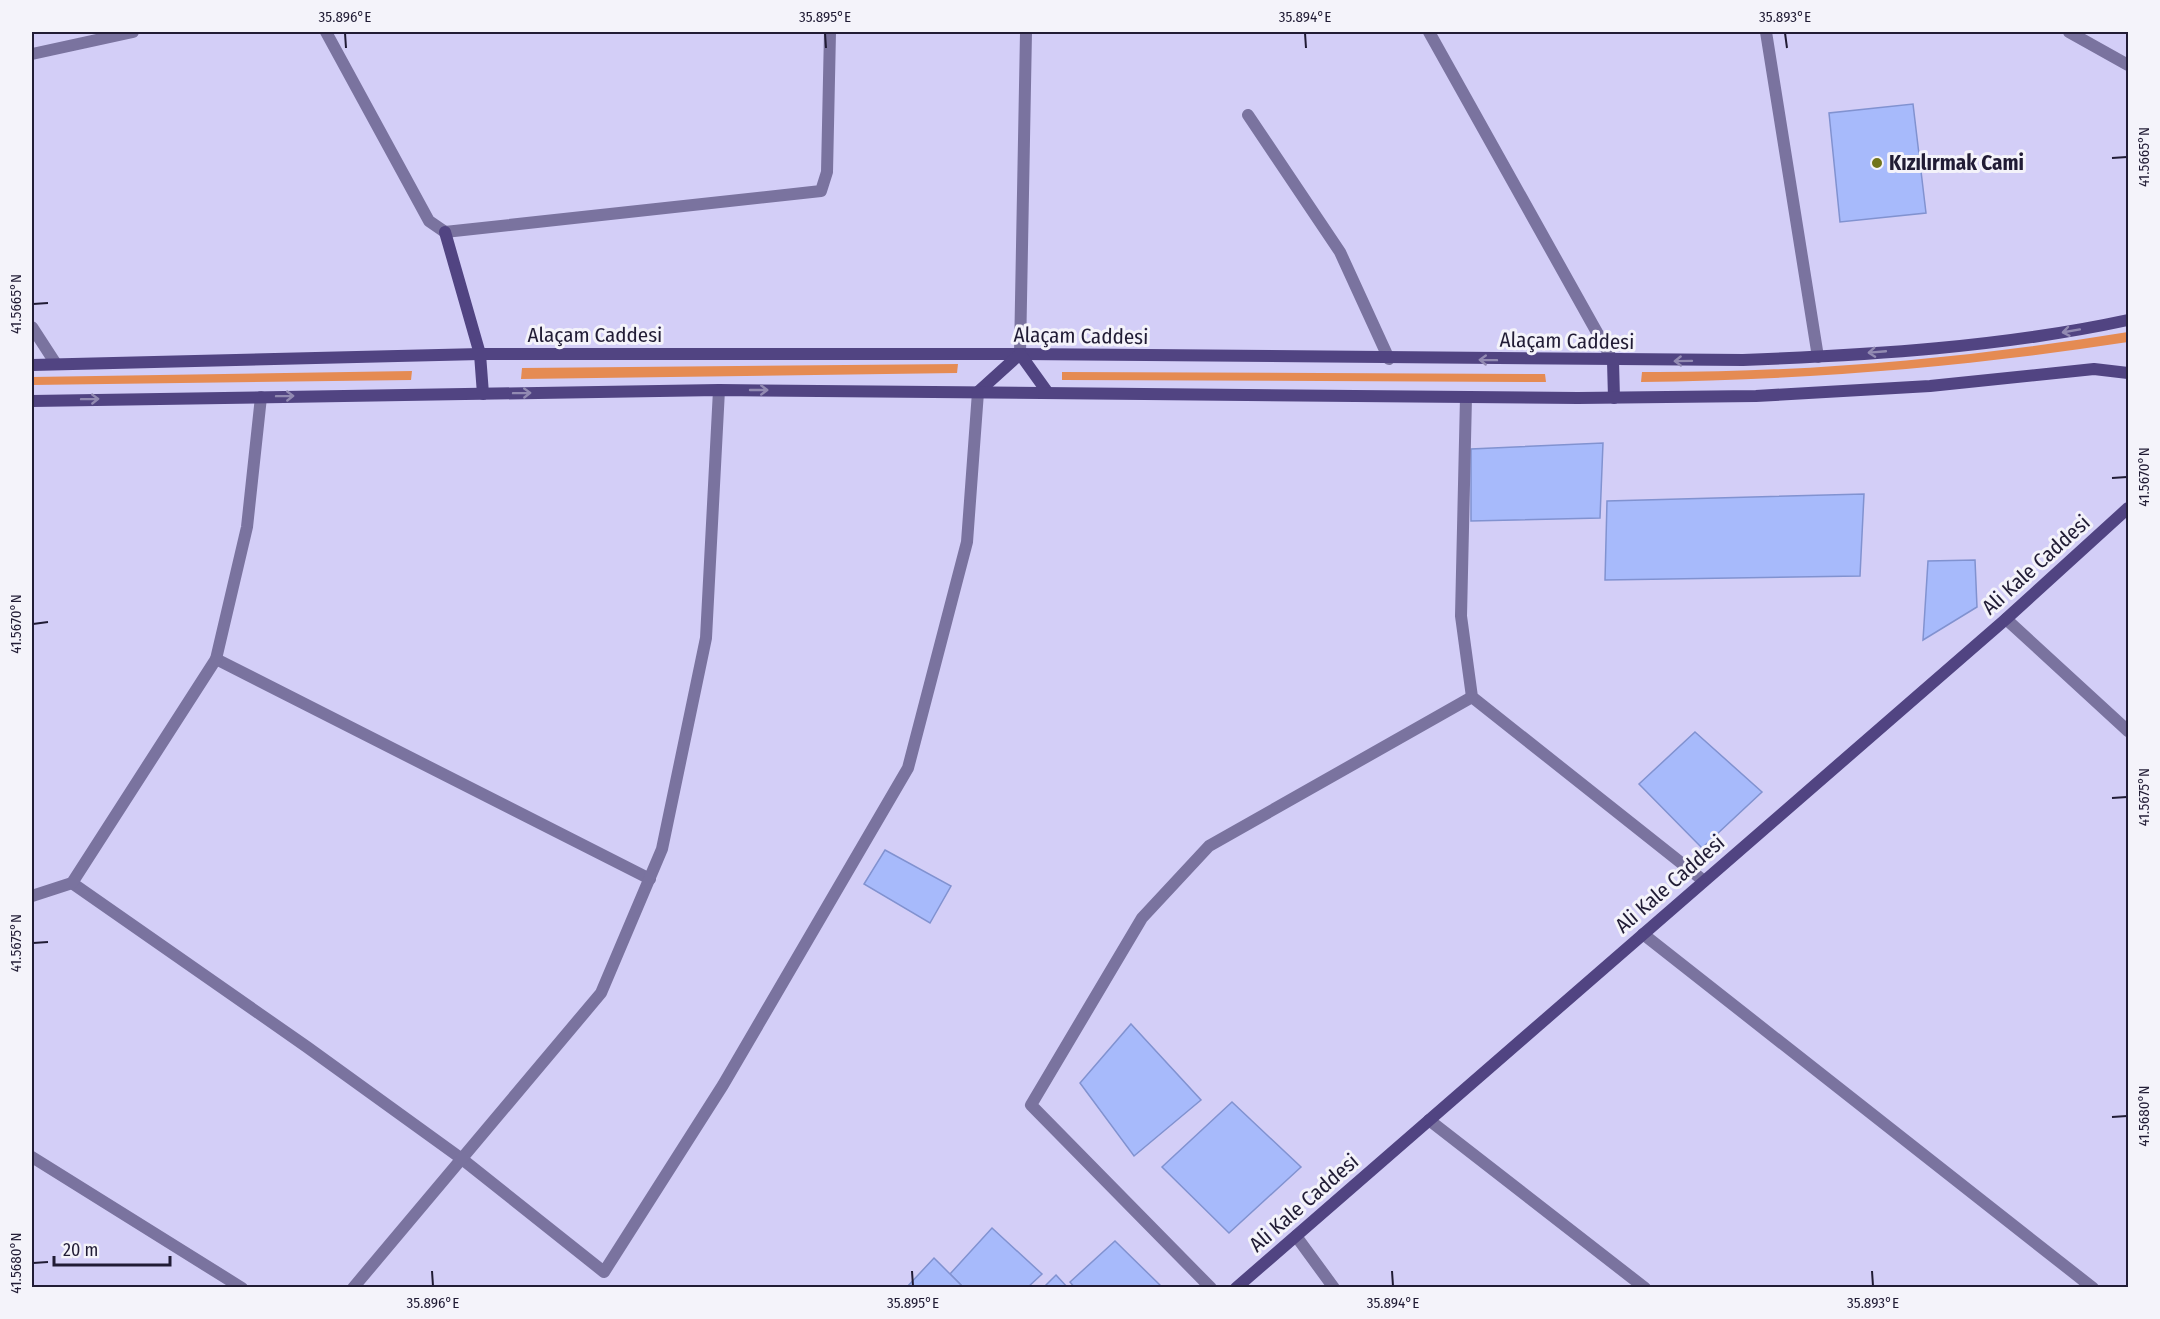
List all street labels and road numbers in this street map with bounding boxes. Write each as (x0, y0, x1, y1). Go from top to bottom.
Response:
street label: Alaçam Caddesi (528, 322, 662, 348)
street label: Alaçam Caddesi (1013, 322, 1149, 350)
street label: Alaçam Caddesi (1499, 327, 1635, 355)
street label: Ali Kale Caddesi (1977, 510, 2095, 620)
street label: Ali Kale Caddesi (1610, 829, 1730, 939)
street label: Ali Kale Caddesi (1244, 1148, 1364, 1258)

